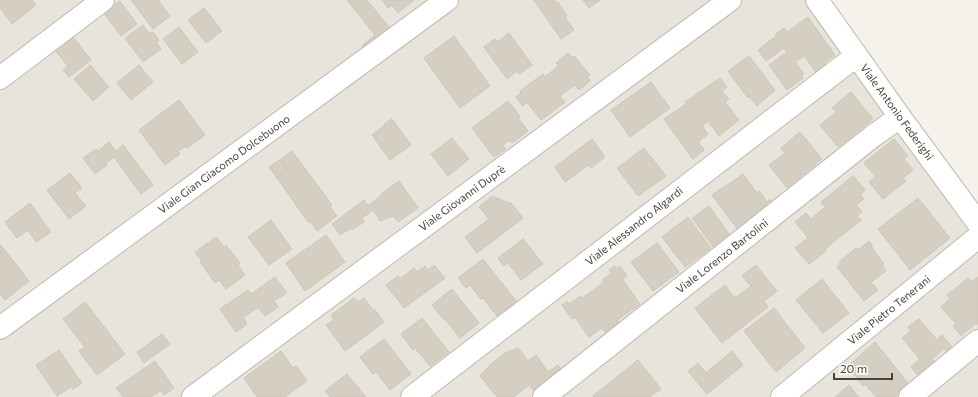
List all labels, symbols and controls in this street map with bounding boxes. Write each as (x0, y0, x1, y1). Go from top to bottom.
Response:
street label: Viale Antonio Federighi (858, 61, 937, 163)
street label: Viale Gian Giacomo Dolcebuono (155, 111, 292, 216)
street label: Viale Giovanni Duprè (416, 162, 508, 233)
street label: Viale Alessandro Algardi (583, 184, 685, 268)
street label: Viale Lorenzo Bartolini (673, 216, 770, 296)
street label: Viale Pietro Tenerani (845, 272, 933, 347)
scale bar (834, 355, 892, 381)
text: 20 m (840, 361, 867, 375)

